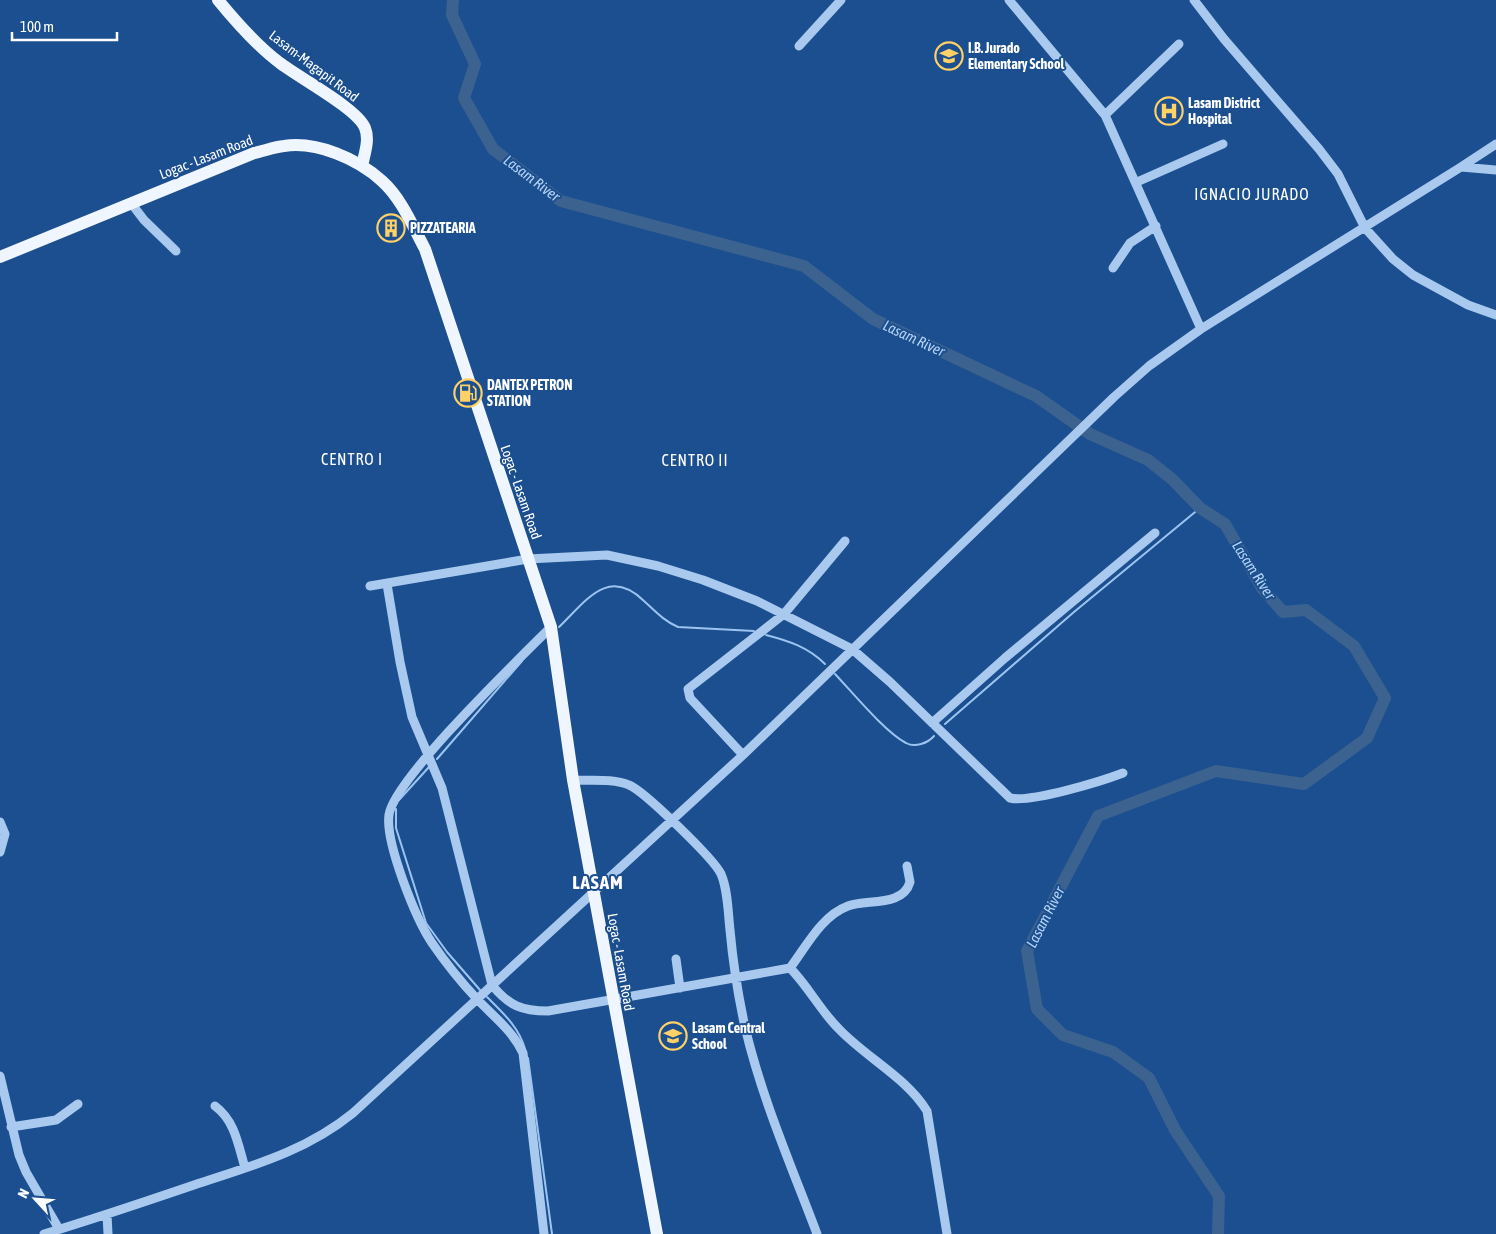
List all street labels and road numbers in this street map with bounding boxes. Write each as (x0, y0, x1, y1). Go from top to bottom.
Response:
street label: Lasam-Magapit Road (266, 27, 362, 105)
street label: Logac - Lasam Road (157, 132, 255, 182)
street label: Logac - Lasam Road (497, 443, 545, 541)
street label: Logac - Lasam Road (605, 912, 637, 1012)

